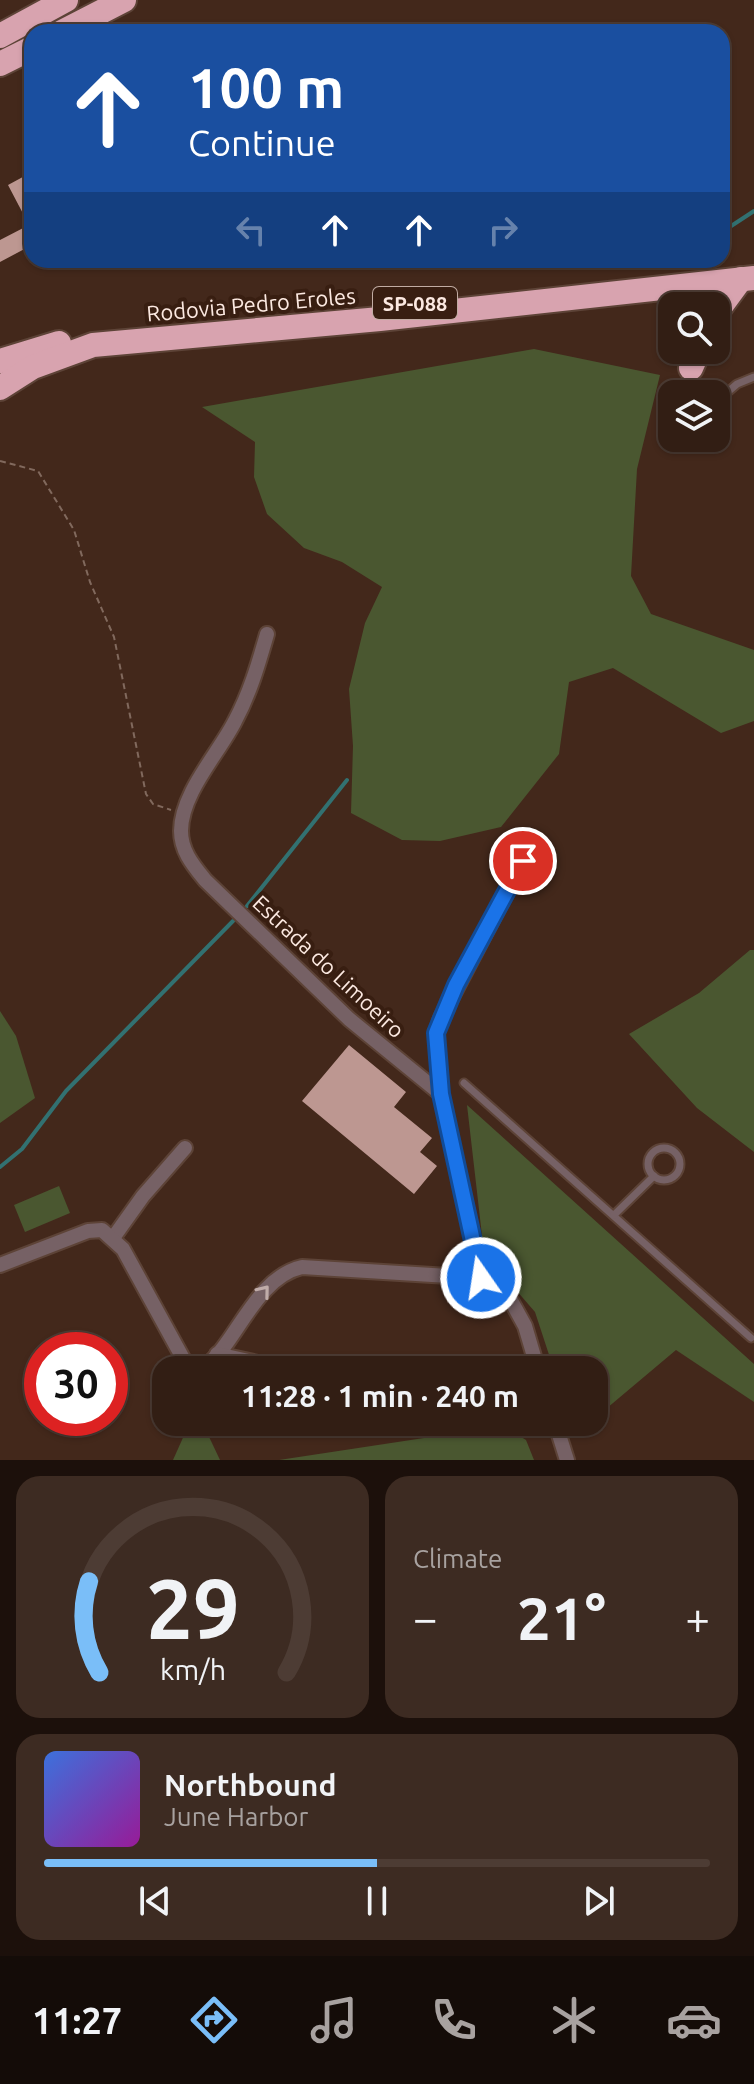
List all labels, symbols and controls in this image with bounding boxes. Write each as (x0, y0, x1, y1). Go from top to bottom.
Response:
icon: ahead (56, 56, 160, 160)
text: 100 m (188, 56, 344, 119)
text: Continue (188, 122, 336, 163)
icon: left (229, 208, 273, 252)
icon: ahead (313, 208, 357, 252)
icon: ahead (397, 208, 441, 252)
icon: right (481, 208, 525, 252)
street label: Rodovia Pedro Eroles (146, 282, 356, 326)
road number: SP-088 (373, 287, 457, 319)
map controls (658, 292, 730, 452)
button: search (658, 292, 730, 364)
button: layers (658, 380, 730, 452)
pin (489, 827, 557, 895)
icon: arrive (501, 839, 545, 883)
street label: Estrada do Limoeiro (248, 890, 410, 1042)
position arrow (439, 1236, 523, 1320)
one-way arrow (254, 1286, 269, 1301)
speed limit sign: 30 (24, 1332, 128, 1436)
text: 11:28 · 1 min · 240 m (241, 1379, 519, 1413)
text: Climate (413, 1544, 502, 1573)
text: 29 (146, 1561, 239, 1655)
text: 21° (517, 1584, 606, 1651)
text: − (413, 1593, 438, 1642)
text: + (685, 1593, 710, 1642)
text: km/h (160, 1653, 226, 1685)
text: Northbound (164, 1768, 336, 1802)
text: June Harbor (164, 1802, 308, 1831)
icon: previous (133, 1879, 177, 1923)
icon: pause (355, 1879, 399, 1923)
icon: next (577, 1879, 621, 1923)
icon: directions (186, 1992, 242, 2048)
icon: music (306, 1992, 362, 2048)
icon: phone (426, 1992, 482, 2048)
icon: climate (546, 1992, 602, 2048)
icon: car (666, 1992, 722, 2048)
text: 11:27 (32, 2000, 122, 2041)

